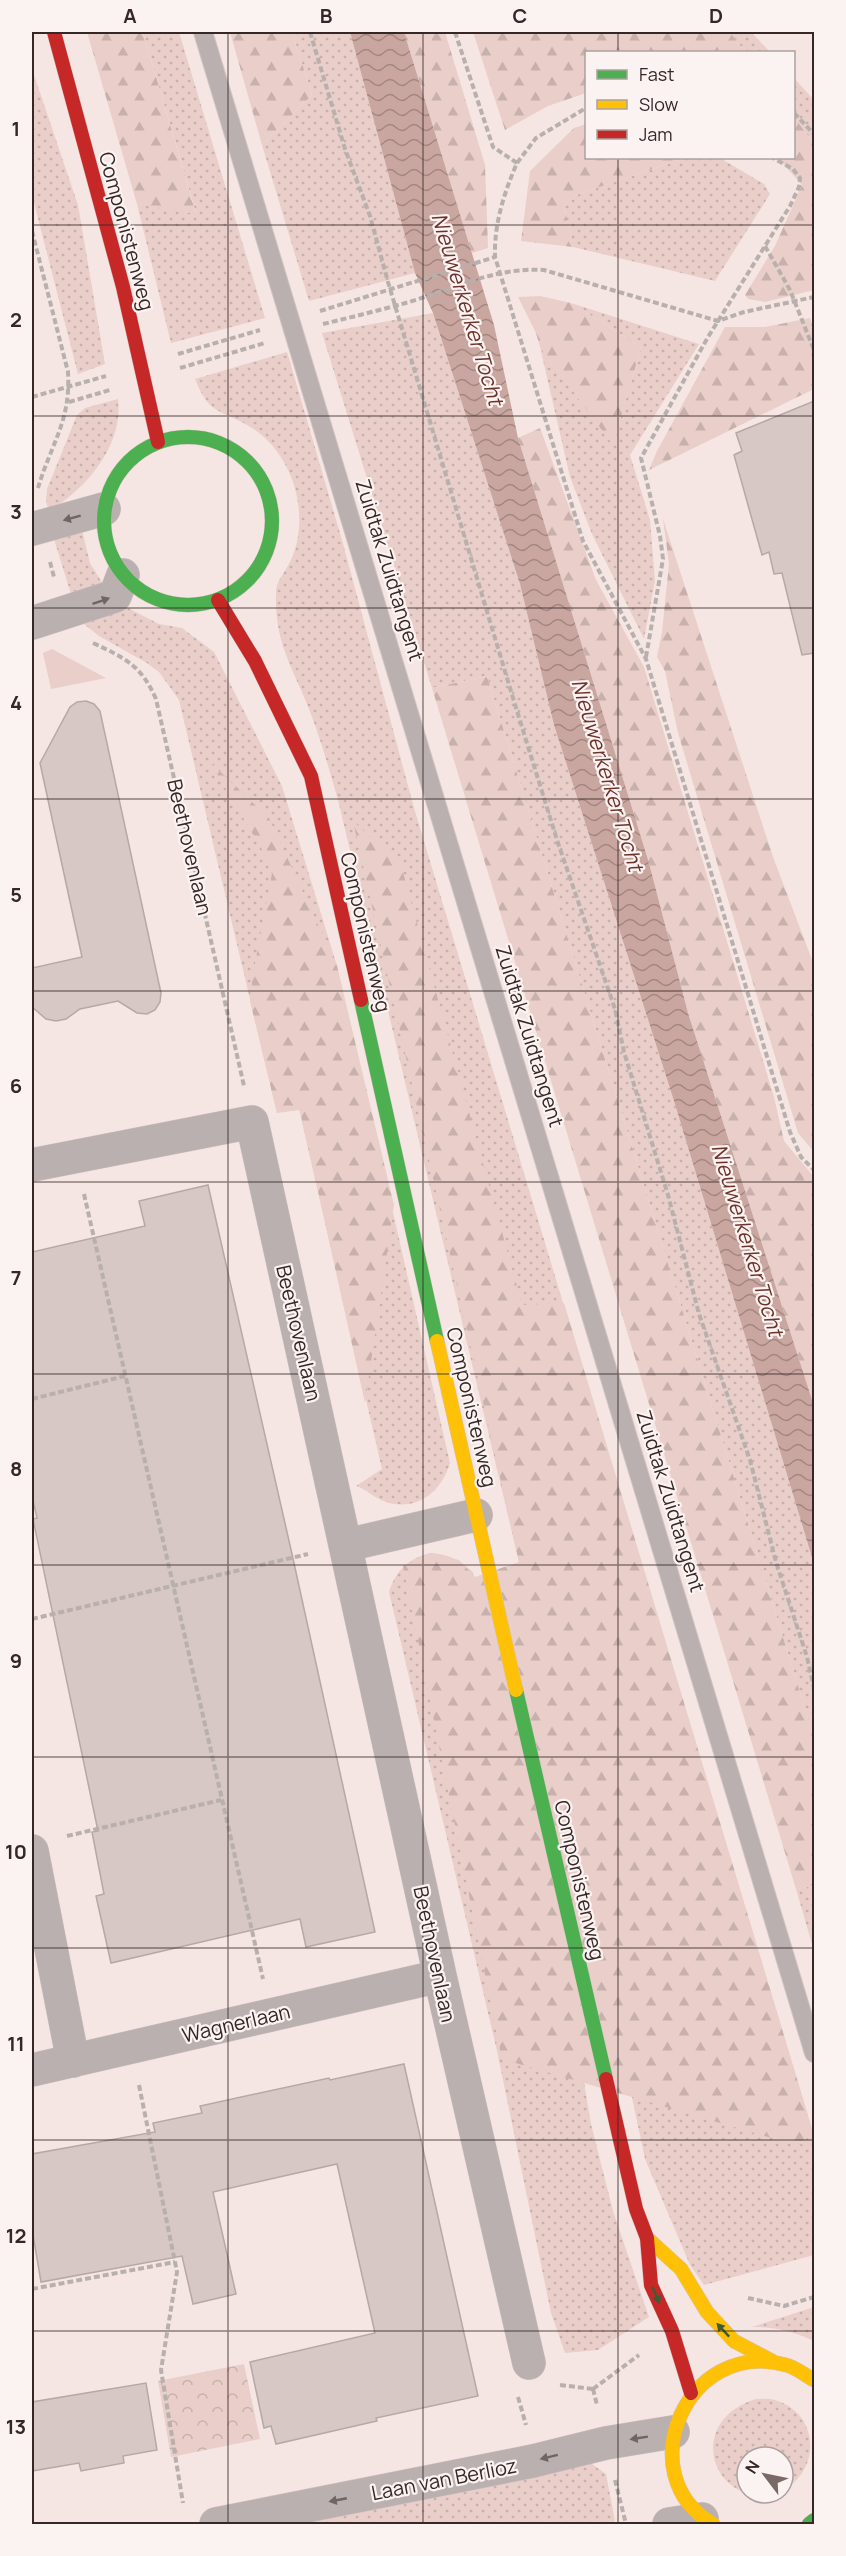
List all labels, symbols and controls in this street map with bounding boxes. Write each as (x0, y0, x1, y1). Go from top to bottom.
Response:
text: A (123, 2, 137, 29)
text: B (320, 2, 333, 29)
text: C (513, 2, 527, 29)
text: D (709, 2, 723, 29)
legend (585, 51, 795, 159)
text: Fast (639, 62, 674, 86)
text: Slow (639, 92, 679, 116)
text: 1 (12, 115, 20, 142)
text: Jam (639, 122, 673, 146)
street label: Componistenweg (93, 149, 161, 313)
water label: Nieuwerkerker Tocht (425, 209, 511, 411)
text: 2 (10, 306, 22, 333)
street label: Zuidtak Zuidtangent (350, 476, 430, 664)
text: 3 (10, 498, 22, 525)
one-way arrow (62, 514, 80, 523)
one-way arrow (92, 595, 110, 605)
water label: Nieuwerkerker Tocht (565, 675, 651, 877)
text: 4 (10, 689, 22, 716)
street label: Beethovenlaan (161, 776, 219, 918)
street label: Componistenweg (334, 849, 398, 1015)
text: 5 (10, 881, 22, 908)
street label: Zuidtak Zuidtangent (490, 942, 570, 1130)
text: 6 (10, 1072, 22, 1099)
water label: Nieuwerkerker Tocht (705, 1140, 791, 1342)
street label: Beethovenlaan (270, 1262, 328, 1404)
text: 7 (11, 1264, 21, 1291)
street label: Componistenweg (440, 1324, 504, 1490)
street label: Zuidtak Zuidtangent (631, 1407, 711, 1595)
text: 8 (10, 1455, 22, 1482)
text: 9 (10, 1647, 22, 1674)
street label: Componistenweg (548, 1797, 612, 1963)
text: 10 (5, 1838, 27, 1865)
street label: Beethovenlaan (407, 1883, 463, 2025)
street label: Wagnerlaan (179, 1997, 293, 2049)
text: 11 (7, 2030, 25, 2057)
text: 12 (6, 2222, 26, 2249)
one-way arrow (651, 2286, 661, 2304)
one-way arrow (716, 2322, 730, 2337)
text: 13 (6, 2413, 26, 2440)
one-way arrow (630, 2433, 649, 2442)
north arrow (735, 2445, 795, 2505)
street label: Laan van Berlioz (369, 2452, 519, 2506)
one-way arrow (540, 2453, 559, 2463)
text: N (740, 2456, 765, 2478)
one-way arrow (328, 2496, 347, 2505)

